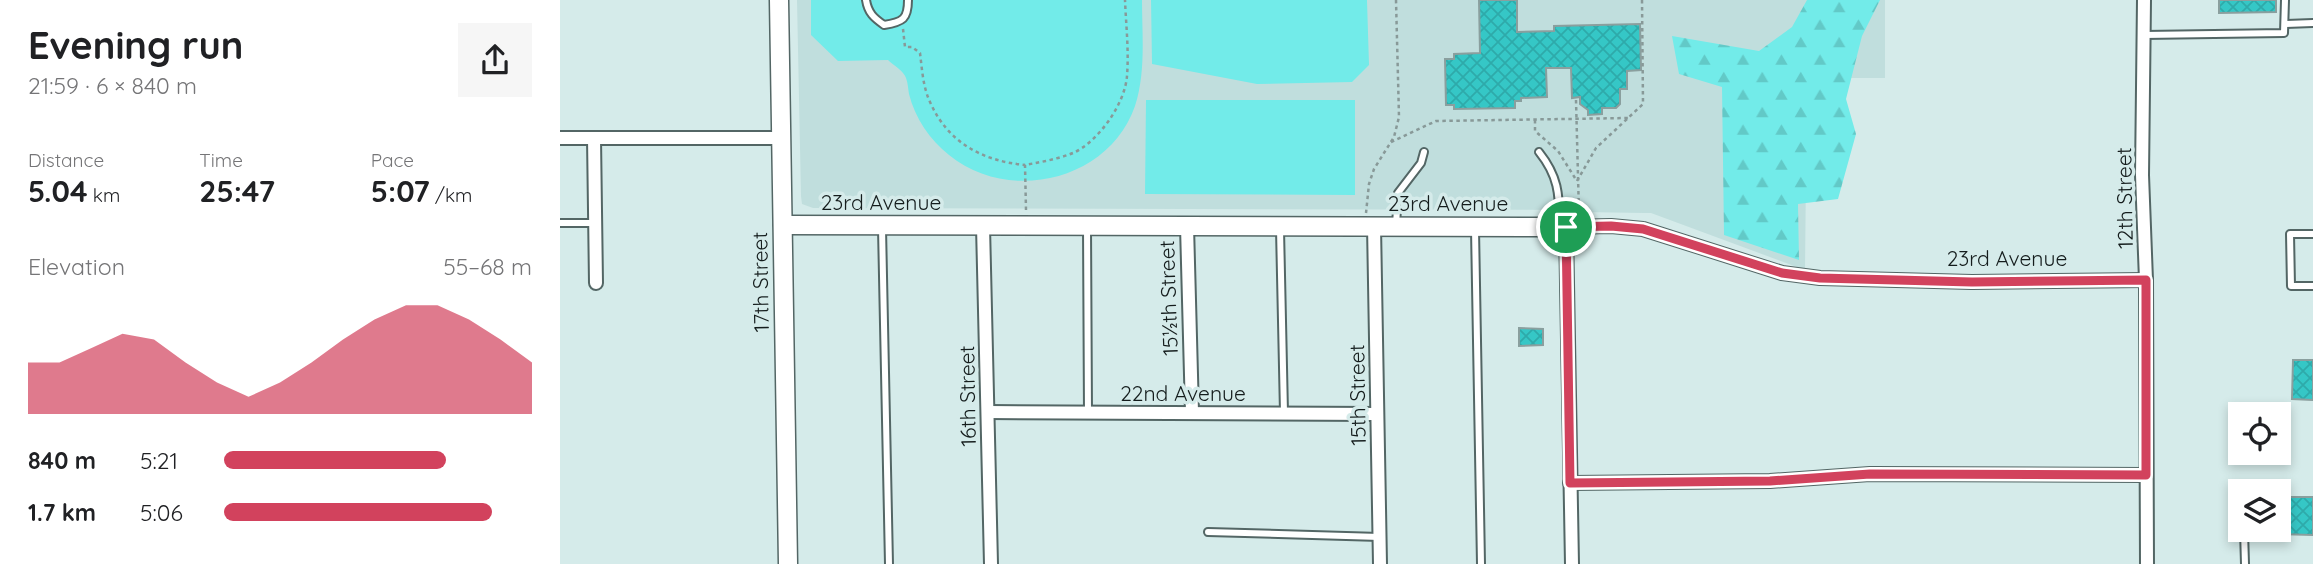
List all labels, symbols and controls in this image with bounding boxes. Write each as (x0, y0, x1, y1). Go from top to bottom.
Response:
text: Evening run (28, 21, 243, 69)
button: share (458, 23, 532, 97)
text: 21:59 · 6 × 840 m (28, 71, 197, 100)
street label: 12th Street (2110, 147, 2138, 249)
text: Distance (28, 148, 104, 172)
text: Time (199, 148, 243, 172)
text: Pace (371, 148, 414, 172)
text: 5.04 (28, 172, 88, 210)
text: 25:47 (199, 172, 275, 210)
text: 5:07 (371, 172, 430, 210)
text: km (88, 183, 120, 207)
text: /km (430, 183, 472, 207)
street label: 23rd Avenue (821, 189, 941, 215)
street label: 23rd Avenue (1388, 190, 1508, 216)
pin (1536, 197, 1596, 257)
icon: arrive (1547, 208, 1585, 246)
street label: 17th Street (746, 231, 774, 333)
street label: 15½th Street (1153, 240, 1183, 356)
street label: 23rd Avenue (1947, 245, 2067, 271)
text: Elevation (28, 252, 125, 281)
text: 55–68 m (443, 252, 532, 281)
street label: 15th Street (1343, 344, 1371, 446)
street label: 16th Street (953, 345, 981, 447)
street label: 22nd Avenue (1120, 380, 1246, 406)
map controls (2228, 402, 2291, 542)
button: locate (2228, 402, 2291, 465)
text: 840 m (28, 446, 96, 475)
text: 5:21 (140, 446, 178, 475)
button: layers (2228, 479, 2291, 542)
text: 1.7 km (28, 498, 96, 527)
text: 5:06 (140, 498, 183, 527)

